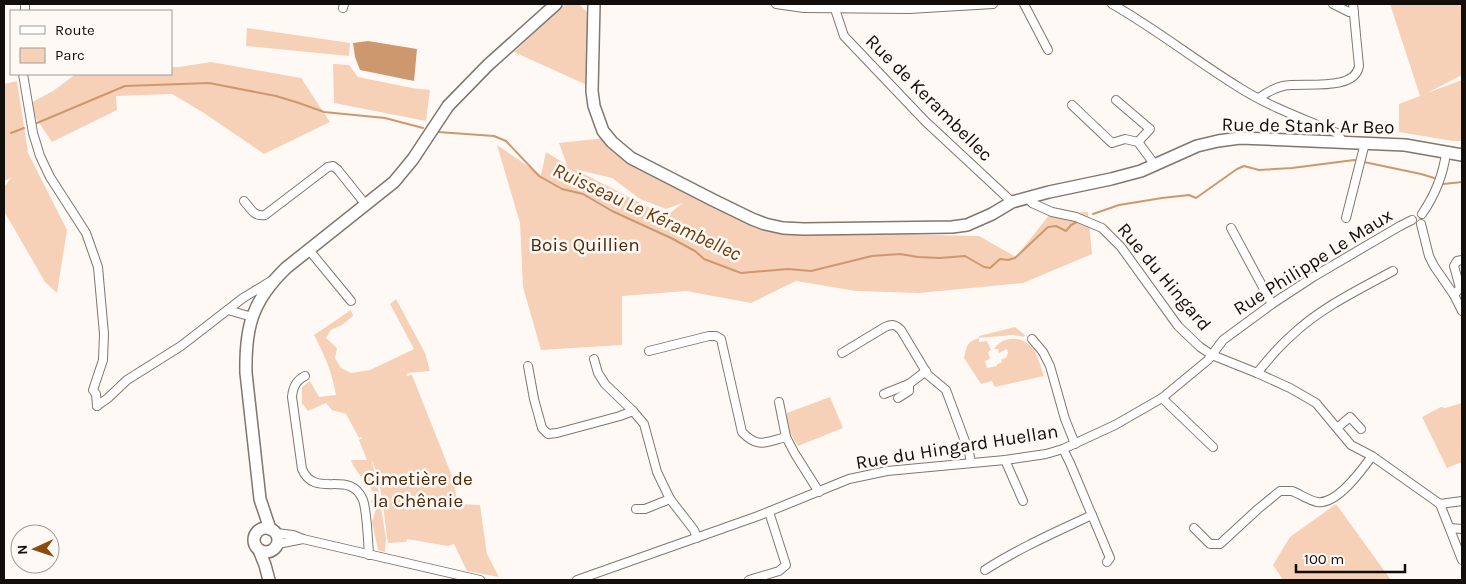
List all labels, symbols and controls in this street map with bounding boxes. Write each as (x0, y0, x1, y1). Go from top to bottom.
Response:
legend (10, 10, 172, 75)
text: Route (55, 21, 95, 39)
street label: Rue de Kerambellec (861, 30, 997, 166)
text: Parc (55, 46, 85, 64)
street label: Rue de Stank Ar Beo (1221, 113, 1395, 139)
water label: Ruisseau Le Kérambellec (549, 158, 745, 266)
street label: Rue Philippe Le Maux (1229, 204, 1397, 320)
street label: Rue du Hingard (1113, 219, 1215, 335)
park label: Bois Quillien (530, 234, 640, 256)
street label: Rue du Hingard Huellan (854, 420, 1060, 474)
park label: Cimetière de la Chênaie (363, 468, 473, 512)
north arrow (10, 524, 60, 574)
scale bar (1296, 542, 1405, 574)
text: N (14, 544, 31, 555)
text: 100 m (1304, 550, 1344, 568)

